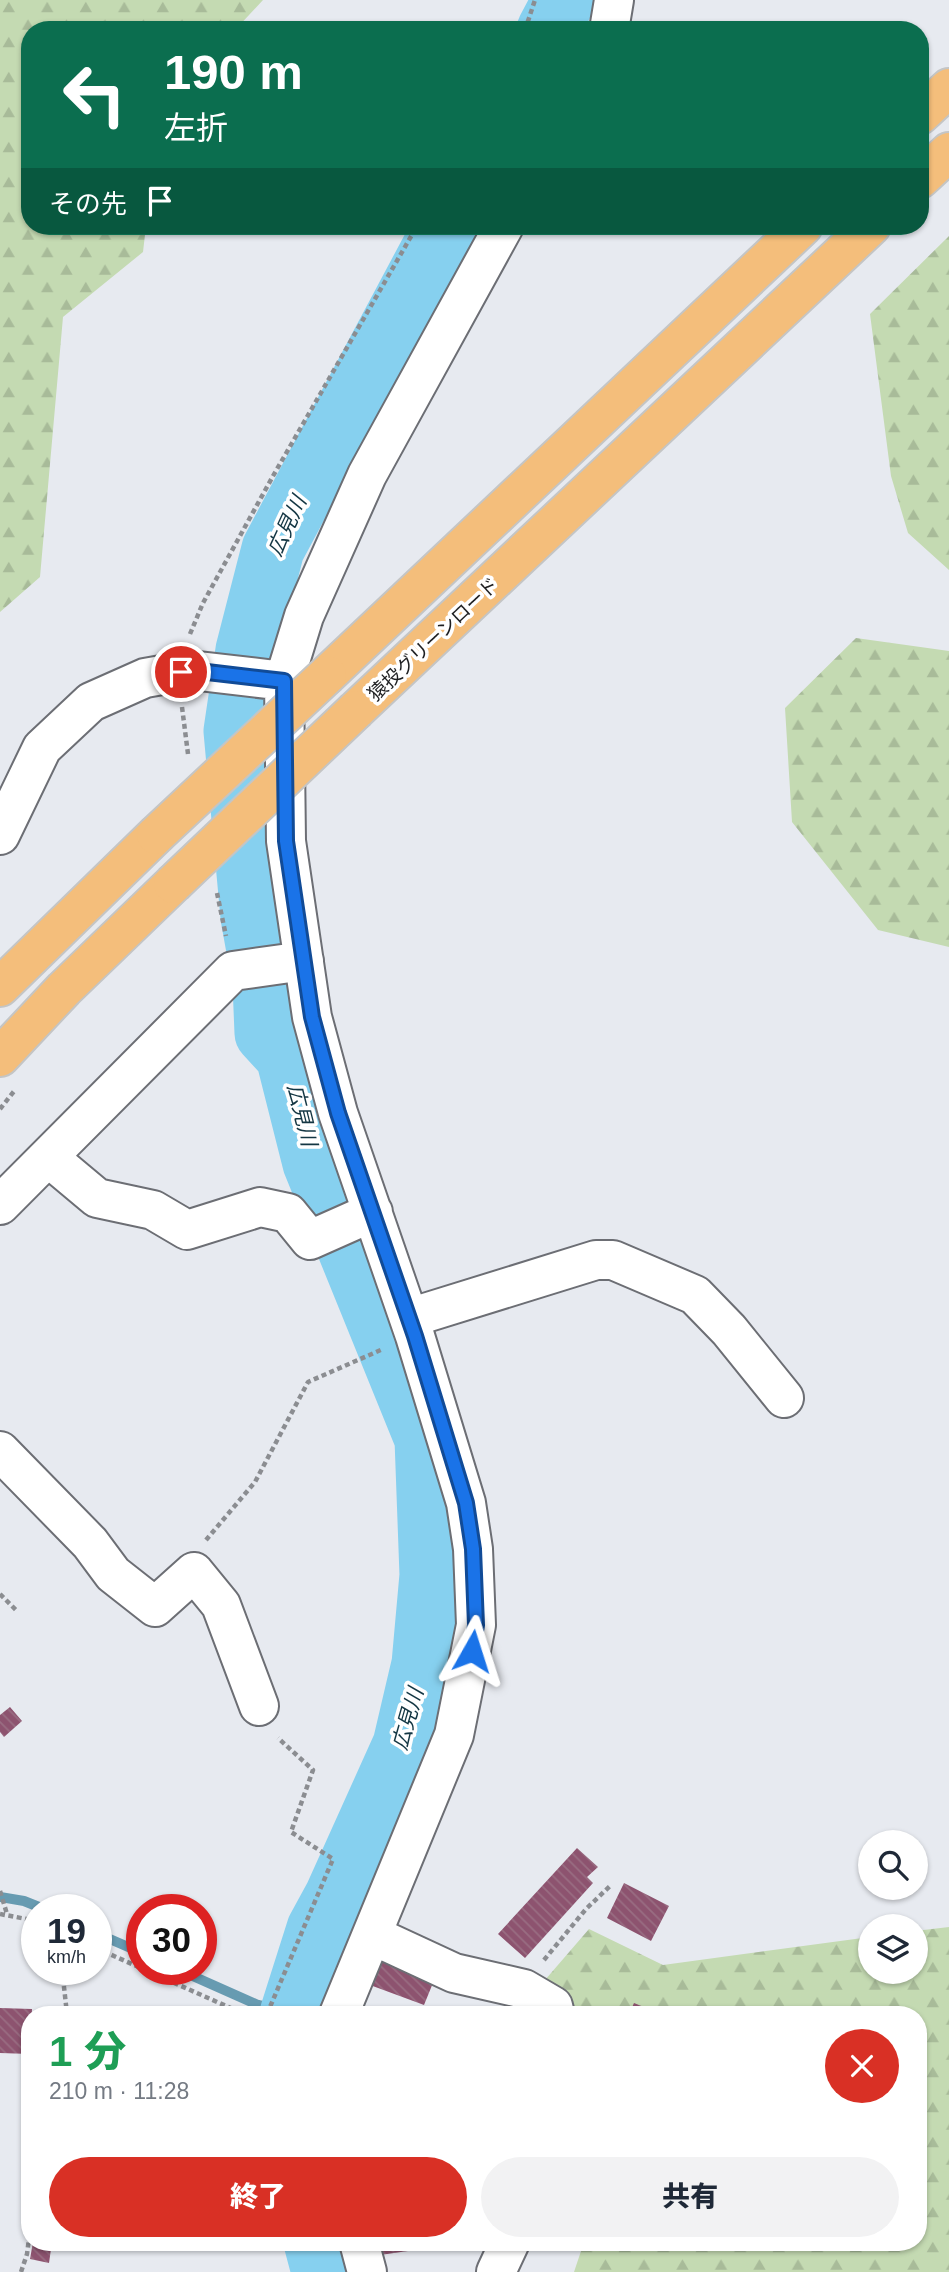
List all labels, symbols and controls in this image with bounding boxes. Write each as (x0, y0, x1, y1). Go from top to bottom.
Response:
text: 190 m (164, 45, 303, 99)
icon: left (49, 49, 140, 140)
text: 左折 (164, 110, 228, 146)
icon: arrive (141, 182, 179, 220)
text: その先 (49, 189, 127, 219)
water label: 広見川 (263, 491, 311, 559)
street label: 猿投グリーンロード (364, 574, 503, 705)
pin (151, 642, 211, 702)
icon: arrive (162, 653, 200, 691)
water label: 広見川 (284, 1082, 322, 1150)
position arrow (435, 1614, 509, 1688)
water label: 広見川 (388, 1683, 428, 1752)
map controls (858, 1830, 928, 1984)
button: search (858, 1830, 928, 1900)
speed limit sign: 30 (126, 1894, 217, 1985)
text: 19 (47, 1911, 86, 1950)
button: layers (858, 1914, 928, 1984)
text: km/h (47, 1947, 86, 1967)
text: 1 分 (49, 2028, 126, 2075)
button: close (825, 2029, 899, 2103)
text: 210 m · 11:28 (49, 2078, 189, 2104)
button: 終了 (49, 2157, 467, 2237)
button: 共有 (481, 2157, 899, 2237)

